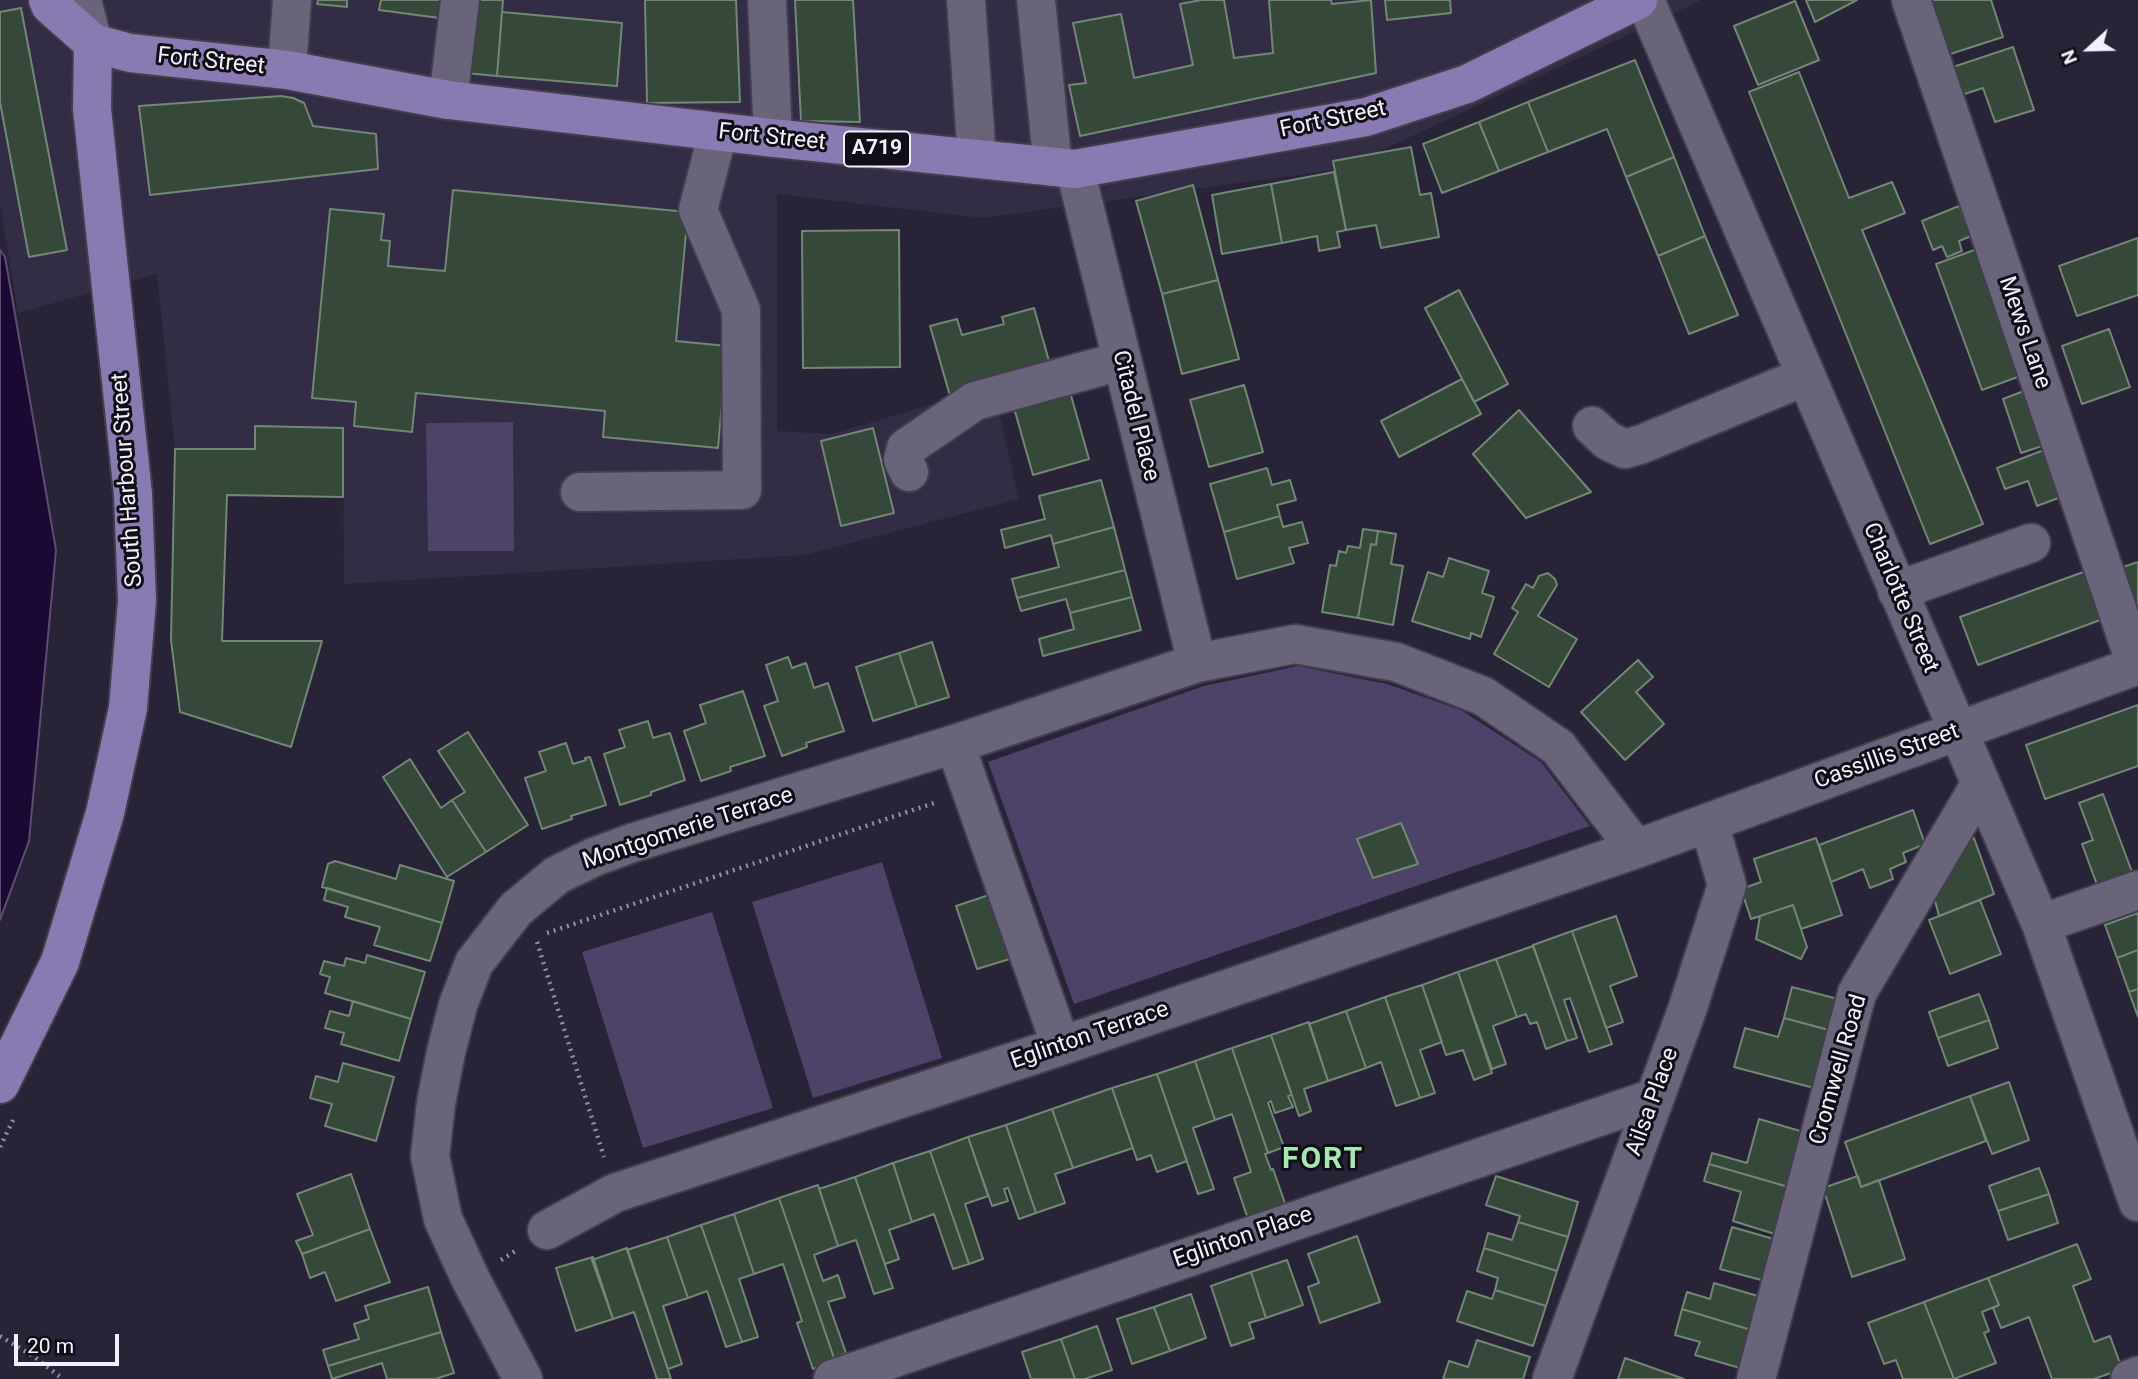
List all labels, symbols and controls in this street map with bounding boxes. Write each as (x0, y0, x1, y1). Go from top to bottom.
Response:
north arrow (2054, 14, 2124, 84)
street label: Fort Street (156, 43, 266, 81)
text: N (2056, 47, 2082, 68)
street label: Fort Street (1277, 95, 1389, 145)
street label: Fort Street (717, 119, 827, 157)
road number: A719 (844, 132, 910, 166)
street label: Mews Lane (1992, 273, 2056, 393)
street label: Citadel Place (1105, 348, 1165, 484)
street label: South Harbour Street (107, 372, 149, 588)
street label: Charlotte Street (1856, 519, 1944, 677)
street label: Cassillis Street (1811, 718, 1963, 796)
street label: Montgomerie Terrace (579, 782, 797, 876)
street label: Cromwell Road (1804, 992, 1874, 1148)
street label: Eglinton Terrace (1007, 996, 1173, 1076)
street label: Ailsa Place (1621, 1044, 1685, 1160)
district label: FORT (1282, 1142, 1364, 1178)
street label: Eglinton Place (1170, 1201, 1316, 1275)
scale bar (18, 1320, 122, 1364)
text: 20 m (27, 1334, 74, 1358)

